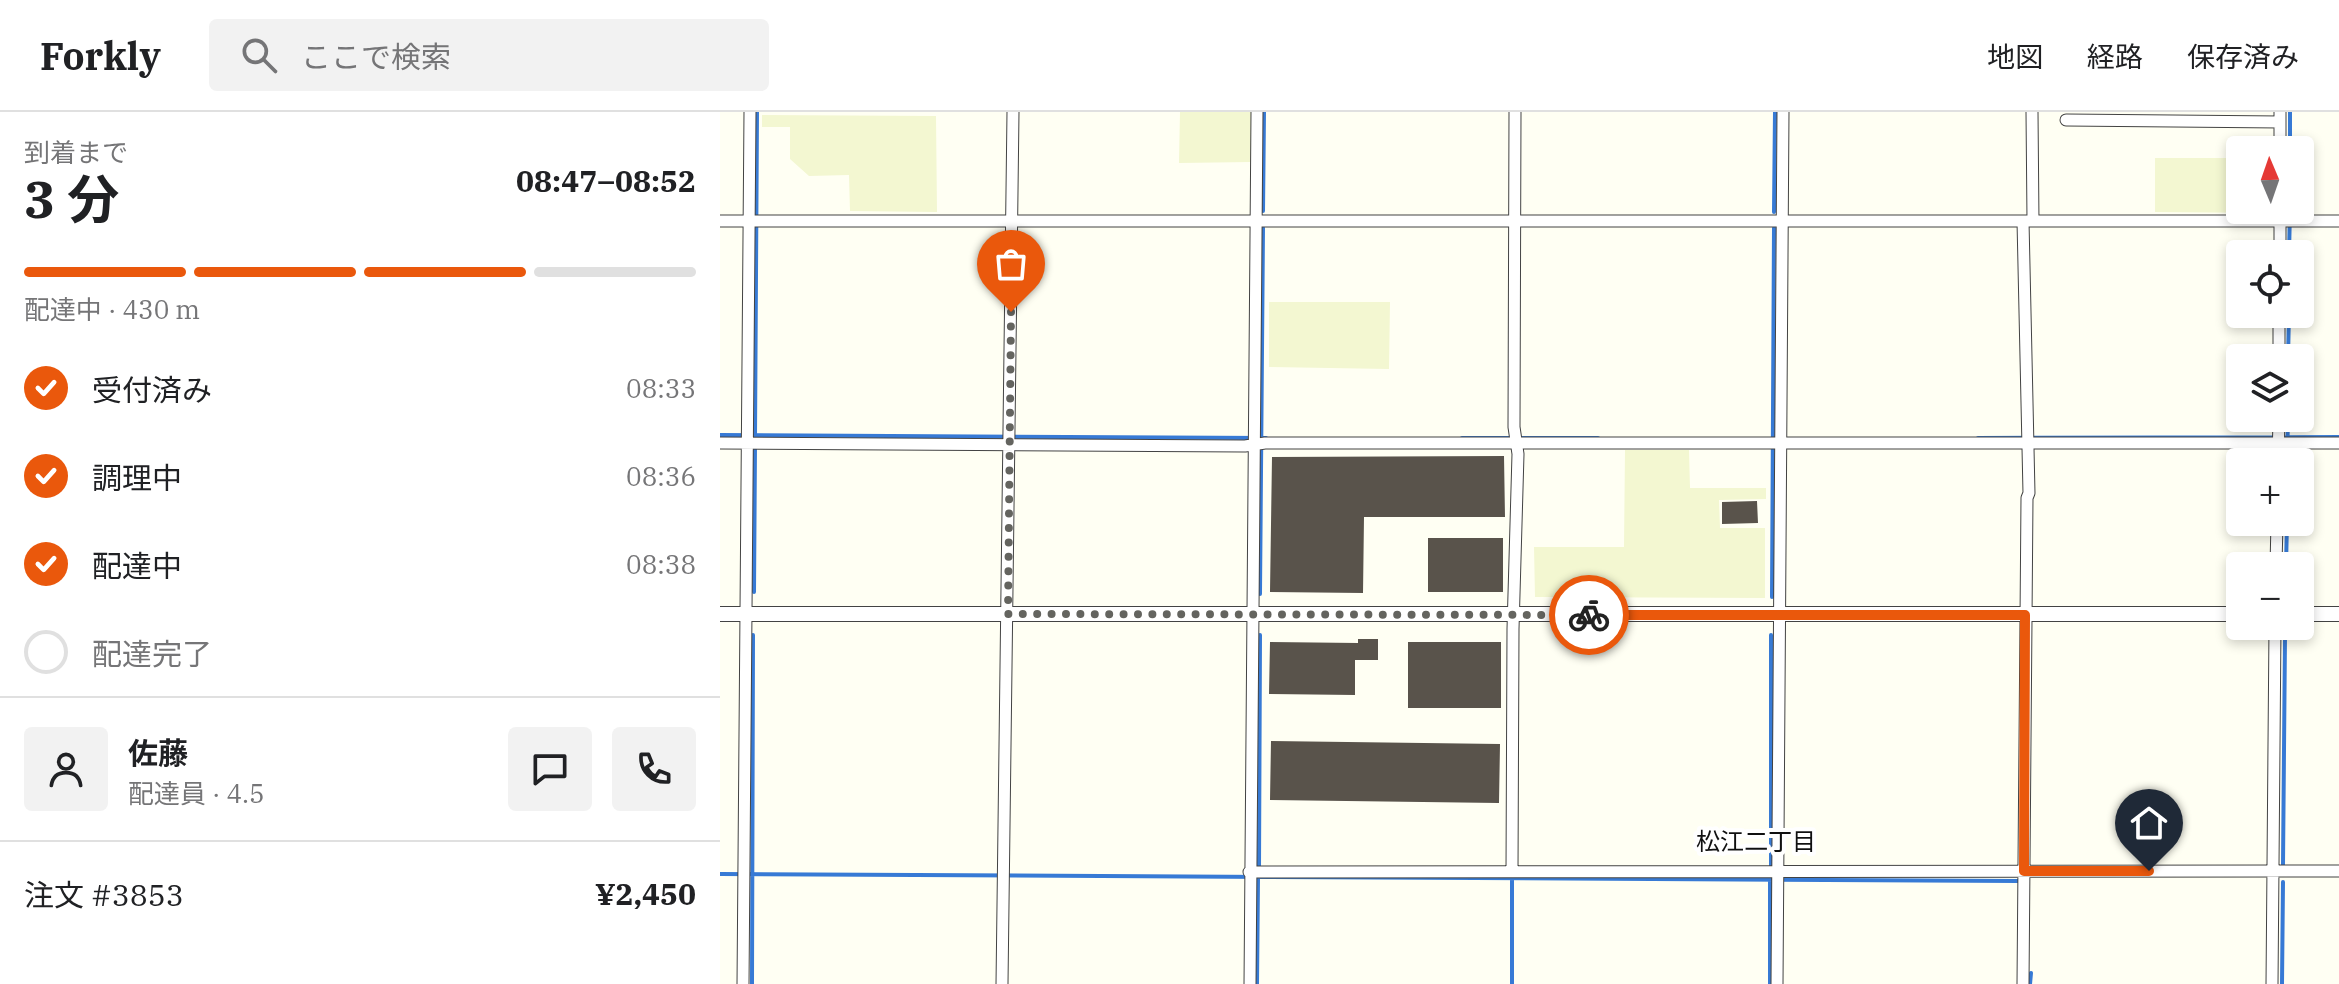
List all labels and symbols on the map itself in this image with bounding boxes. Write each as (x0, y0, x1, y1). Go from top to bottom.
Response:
north arrow (2226, 136, 2314, 224)
pin (977, 230, 1045, 312)
courier (1549, 575, 1629, 655)
pin (2115, 789, 2183, 871)
district label: 松江二丁目 (1696, 825, 1816, 857)

